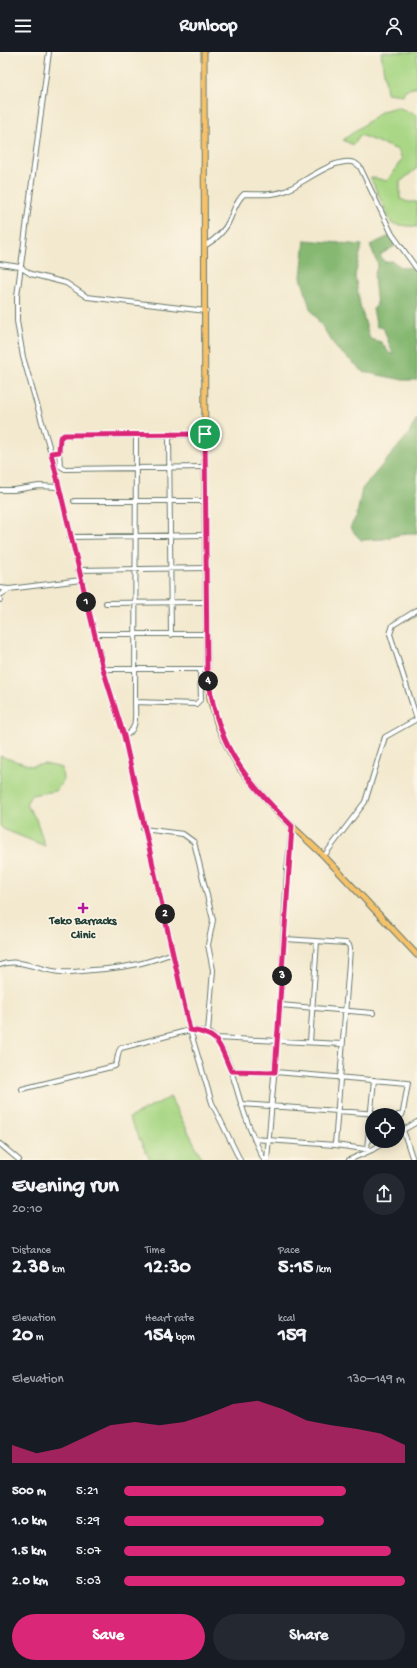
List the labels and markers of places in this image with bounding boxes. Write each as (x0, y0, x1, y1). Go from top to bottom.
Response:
pin (188, 417, 222, 451)
pin: 1 (76, 592, 96, 612)
pin: 4 (198, 671, 218, 691)
marker: Teko Barracks Clinic (77, 902, 89, 914)
pin: 2 (155, 904, 175, 924)
place label: Teko Barracks Clinic (48, 915, 117, 943)
pin: 3 (272, 966, 292, 986)

